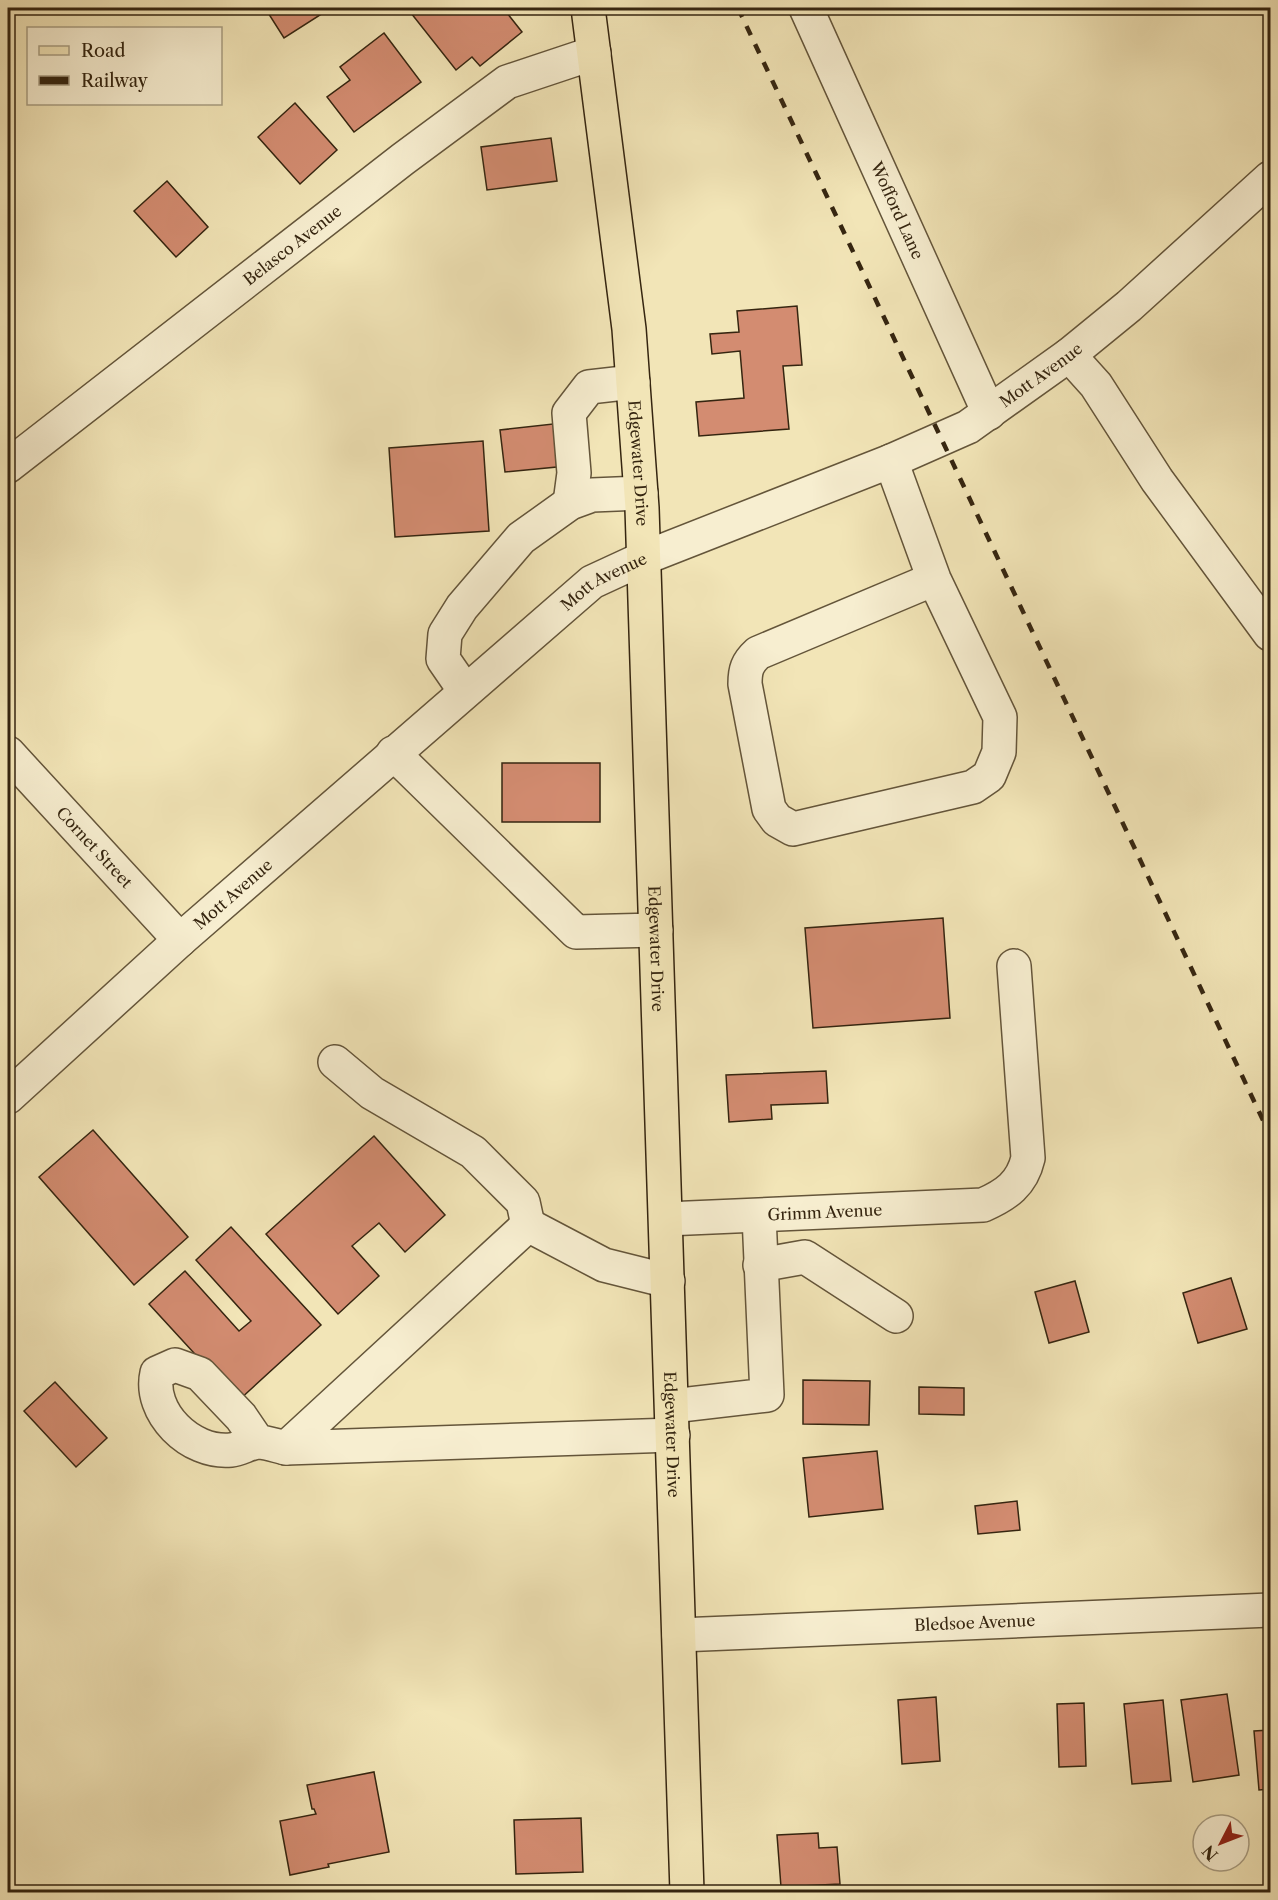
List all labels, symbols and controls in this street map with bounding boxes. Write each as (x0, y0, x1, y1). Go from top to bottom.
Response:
legend (27, 27, 222, 105)
text: Road (81, 40, 126, 62)
text: Railway (81, 70, 149, 92)
street label: Wofford Lane (866, 157, 928, 262)
street label: Belasco Avenue (239, 201, 345, 290)
street label: Mott Avenue (995, 338, 1086, 411)
street label: Edgewater Drive (624, 399, 653, 526)
street label: Mott Avenue (556, 548, 650, 615)
street label: Cornet Street (52, 802, 137, 892)
street label: Mott Avenue (190, 854, 276, 934)
street label: Edgewater Drive (644, 885, 668, 1012)
street label: Grimm Avenue (767, 1199, 883, 1225)
street label: Edgewater Drive (660, 1371, 684, 1498)
street label: Bledsoe Avenue (914, 1610, 1036, 1635)
north arrow (1191, 1813, 1251, 1873)
text: N (1198, 1841, 1222, 1865)

